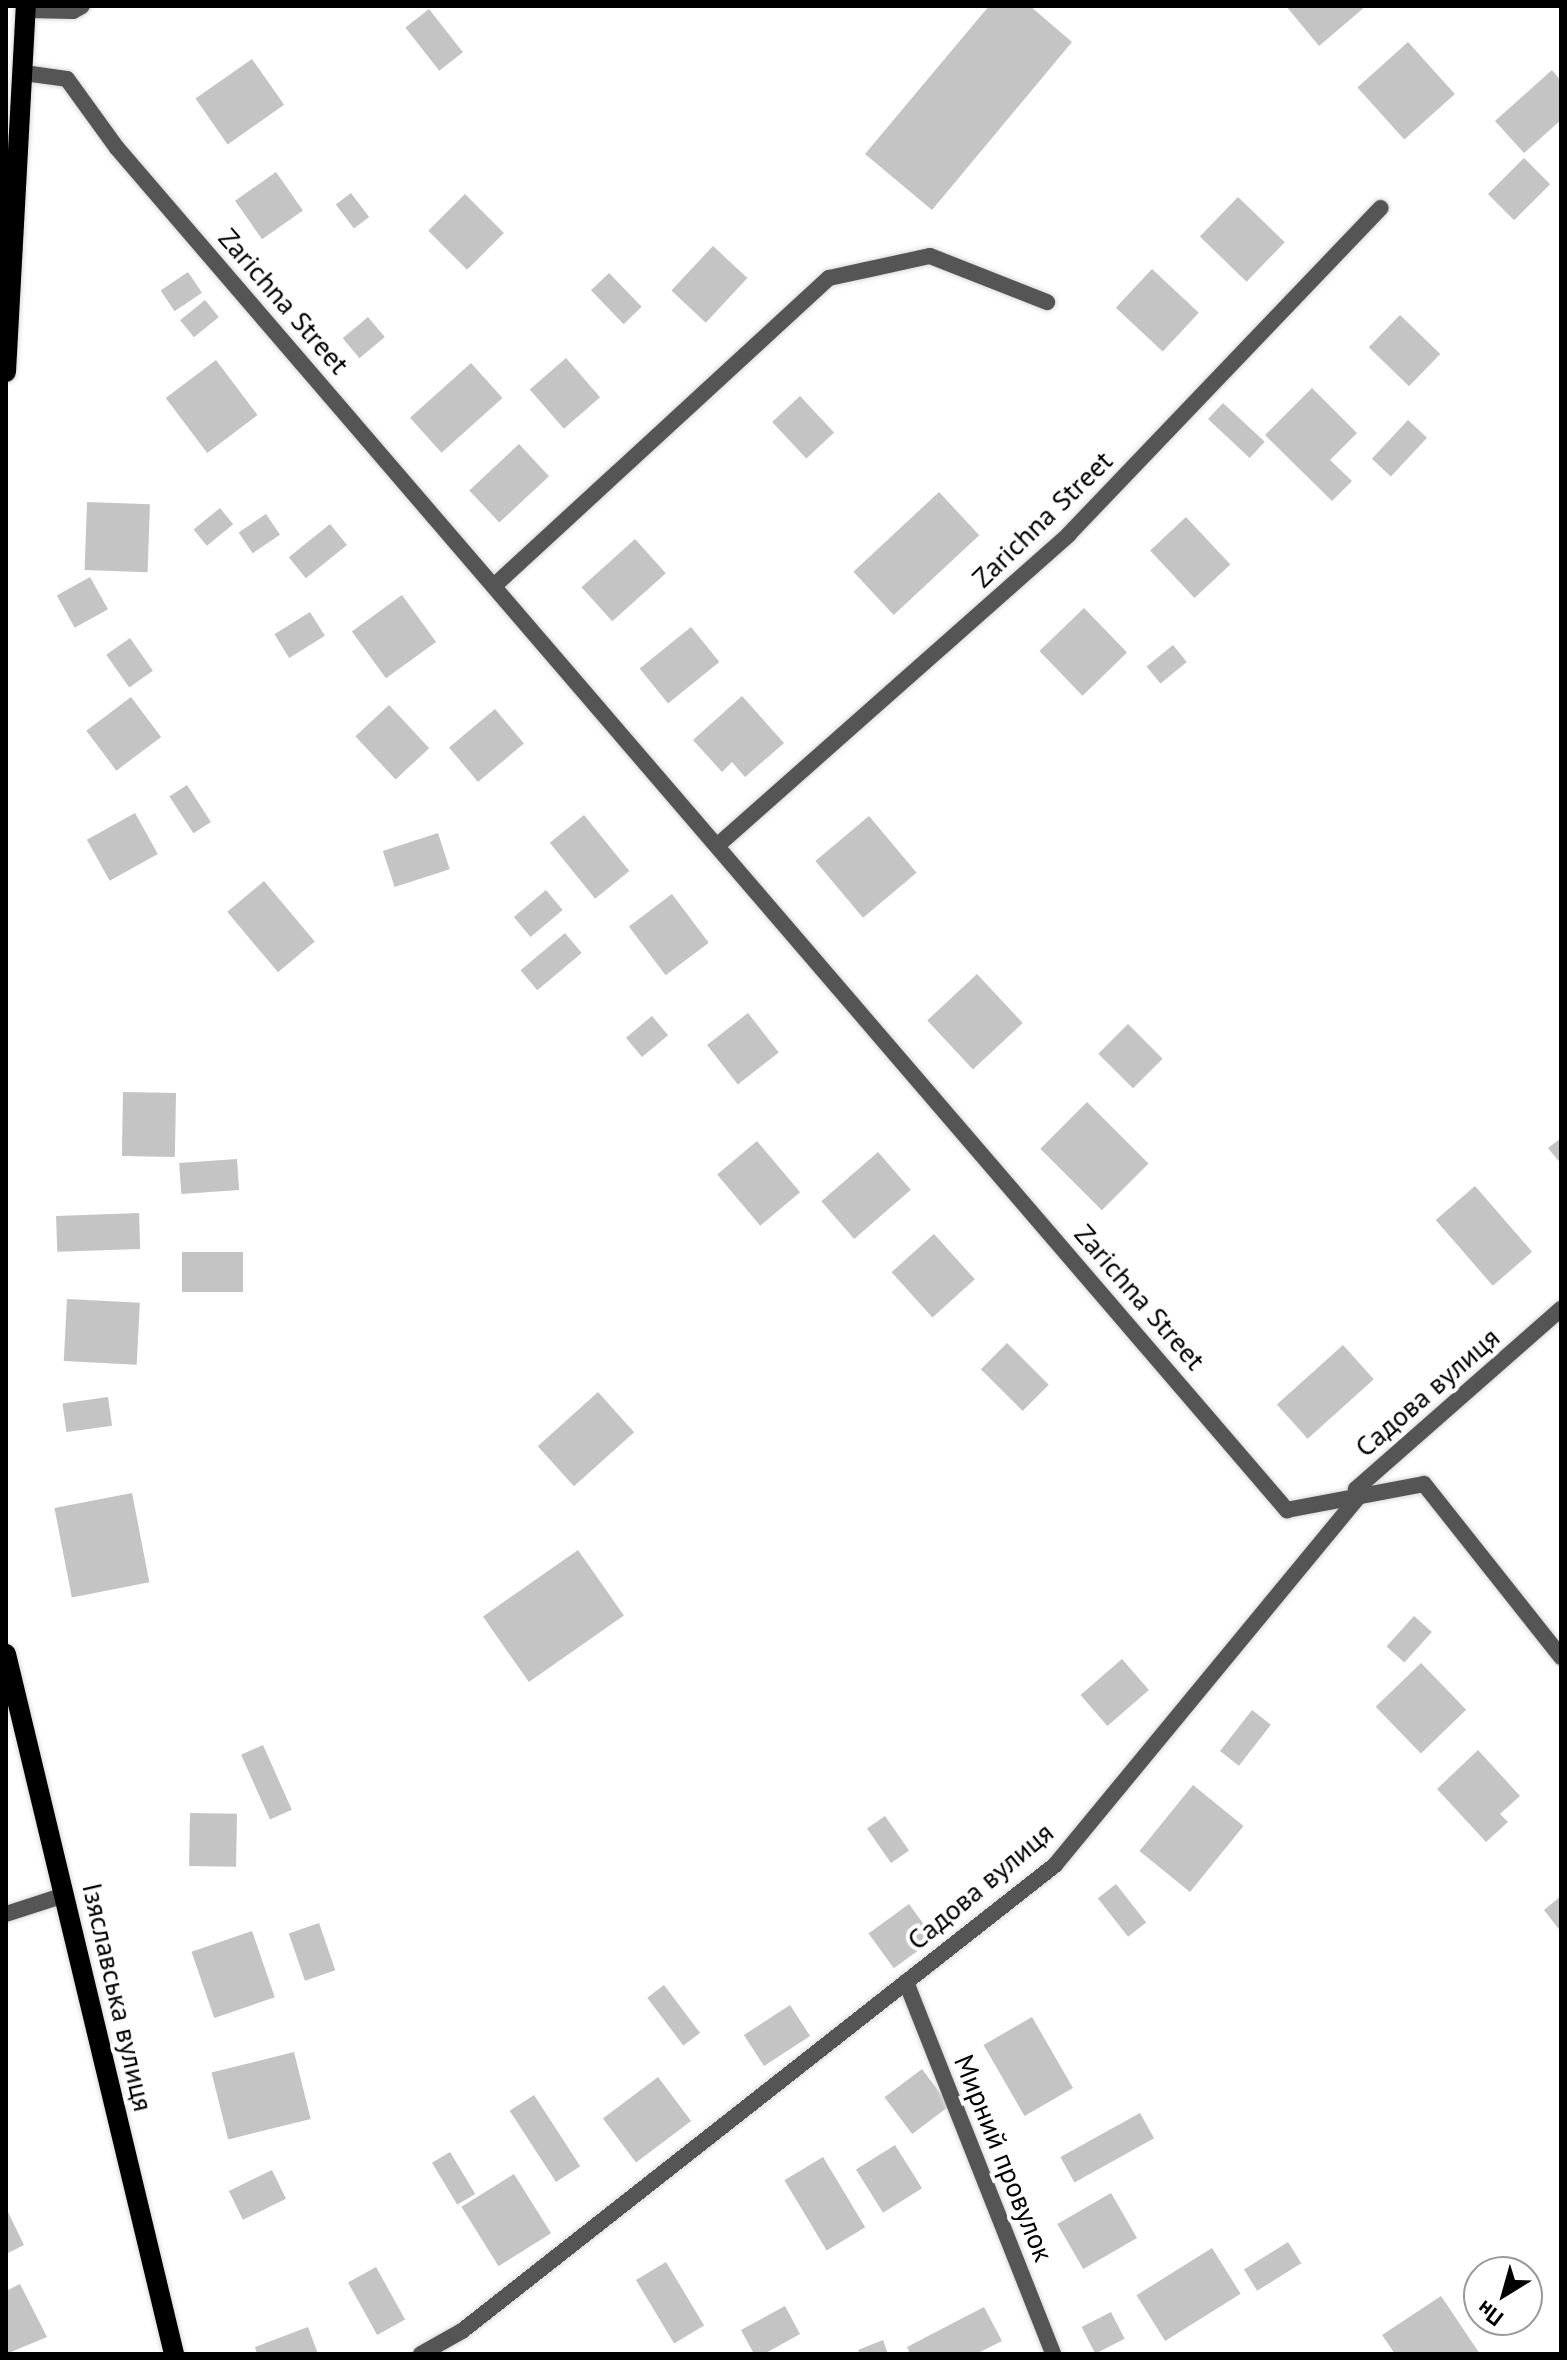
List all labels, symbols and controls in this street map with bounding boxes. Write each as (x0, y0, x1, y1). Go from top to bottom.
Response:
street label: Zarichna Street (212, 221, 356, 381)
street label: Zarichna Street (965, 444, 1119, 594)
street label: Zarichna Street (1068, 1217, 1212, 1377)
street label: Садова вулиця (1348, 1320, 1506, 1464)
street label: Садова вулиця (900, 1815, 1060, 1957)
street label: Ізяславська вулиця (75, 1880, 161, 2114)
street label: Мирний провулок (947, 2050, 1061, 2266)
north arrow (1463, 2256, 1543, 2336)
text: Пн (1471, 2295, 1509, 2333)

